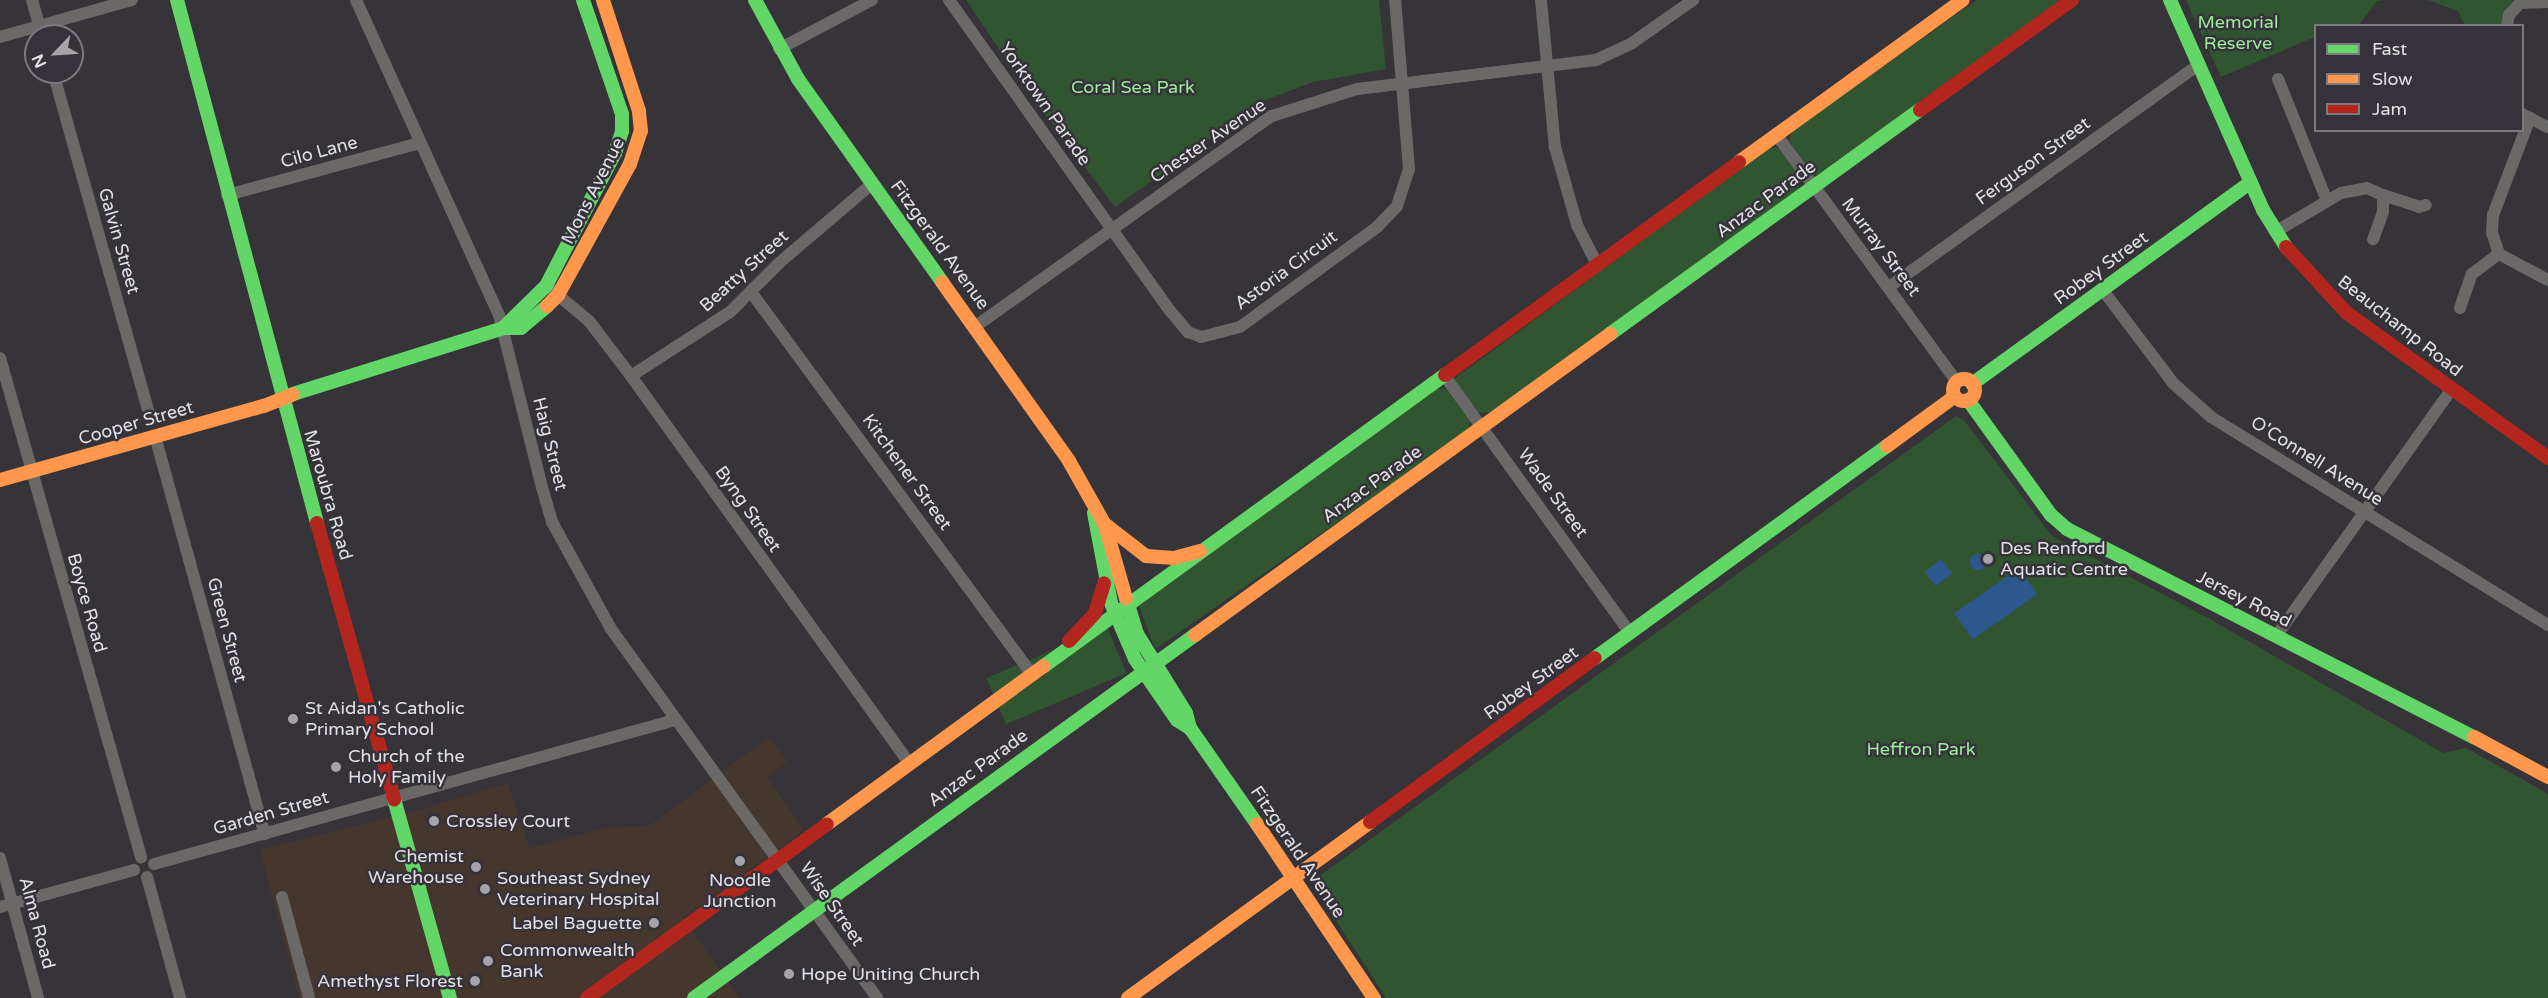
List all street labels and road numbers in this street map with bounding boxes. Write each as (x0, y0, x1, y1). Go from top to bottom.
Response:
street label: Yorktown Parade (994, 38, 1096, 170)
street label: Chester Avenue (1146, 94, 1270, 188)
street label: Ferguson Street (1972, 112, 2094, 210)
street label: Cilo Lane (278, 131, 360, 173)
street label: Mons Avenue (557, 134, 629, 248)
street label: Anzac Parade (1712, 156, 1820, 242)
street label: Fitzgerald Avenue (886, 176, 994, 314)
street label: Galvin Street (94, 185, 144, 297)
street label: Murray Street (1837, 194, 1925, 300)
street label: Beatty Street (695, 226, 793, 316)
street label: Astoria Circuit (1231, 226, 1341, 314)
street label: Robey Street (2050, 227, 2152, 309)
street label: Beauchamp Road (2333, 271, 2467, 381)
street label: Haig Street (528, 395, 572, 493)
street label: Cooper Street (76, 396, 196, 450)
street label: Kitchener Street (858, 410, 956, 534)
street label: O'Connell Avenue (2247, 412, 2387, 510)
street label: Maroubra Road (299, 427, 357, 563)
street label: Anzac Parade (1318, 441, 1426, 527)
street label: Wade Street (1513, 444, 1593, 542)
street label: Byng Street (710, 462, 786, 556)
street label: Boyce Road (63, 551, 111, 655)
street label: Jersey Road (2193, 566, 2295, 632)
street label: Green Street (203, 575, 251, 685)
street label: Robey Street (1480, 642, 1582, 724)
street label: Anzac Parade (924, 725, 1032, 811)
street label: Fitzgerald Avenue (1246, 782, 1350, 922)
street label: Garden Street (211, 786, 331, 840)
street label: Wise Street (795, 858, 869, 950)
street label: Alma Road (14, 875, 60, 971)

